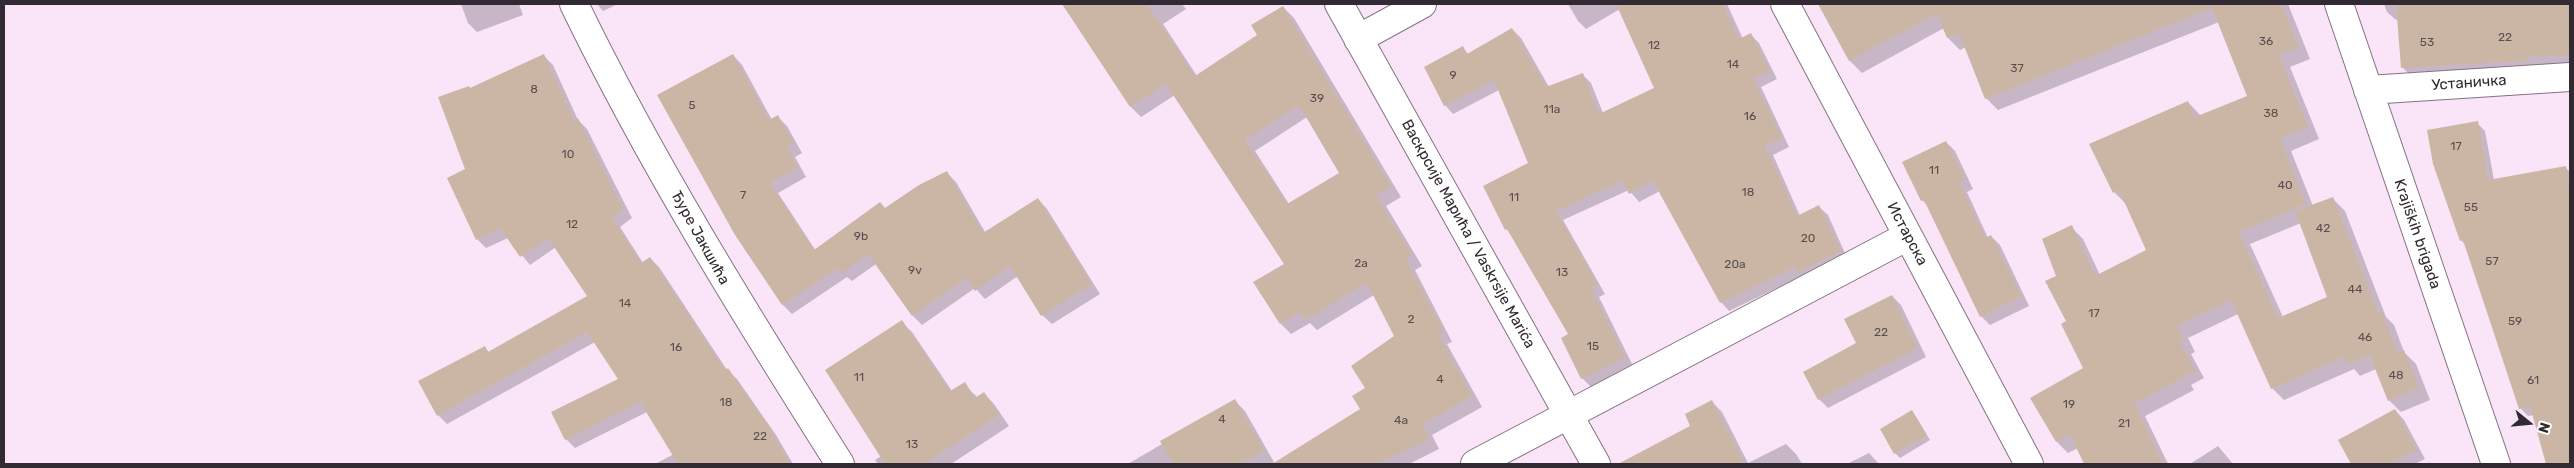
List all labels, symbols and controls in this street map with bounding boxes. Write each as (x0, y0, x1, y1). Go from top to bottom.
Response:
house number: 22 (2498, 31, 2512, 45)
house number: 36 (2259, 35, 2273, 49)
house number: 53 (2420, 36, 2434, 50)
house number: 12 (1648, 39, 1660, 53)
house number: 14 (1727, 58, 1739, 72)
house number: 37 (2010, 62, 2024, 76)
house number: 9 (1449, 69, 1457, 83)
street label: Устаничка (2431, 71, 2507, 95)
house number: 8 (530, 83, 538, 97)
house number: 39 (1310, 92, 1324, 106)
house number: 5 (688, 99, 696, 113)
house number: 11a (1544, 103, 1560, 117)
house number: 38 (2264, 107, 2278, 121)
house number: 16 (1744, 110, 1756, 124)
street label: Васкрсије Марића / Vaskrsije Marića (1397, 116, 1539, 352)
house number: 17 (2450, 140, 2462, 154)
house number: 10 (562, 148, 574, 162)
house number: 11 (1929, 164, 1939, 178)
street label: Krajiških brigada (2390, 177, 2444, 291)
house number: 40 (2277, 179, 2293, 193)
house number: 18 (1742, 186, 1754, 200)
street label: Ђуре Јакшића (667, 188, 733, 288)
house number: 7 (740, 189, 746, 203)
house number: 11 (1509, 191, 1519, 205)
street label: Истарска (1883, 199, 1931, 269)
house number: 55 (2464, 201, 2478, 215)
house number: 12 (566, 218, 578, 232)
house number: 42 (2316, 222, 2330, 236)
house number: 9b (854, 230, 868, 244)
house number: 20 (1801, 232, 1815, 246)
house number: 57 (2485, 255, 2499, 269)
house number: 2a (1354, 257, 1368, 271)
house number: 20a (1724, 258, 1746, 272)
house number: 9v (908, 264, 922, 278)
house number: 13 (1556, 266, 1568, 280)
house number: 44 (2348, 283, 2362, 297)
house number: 14 (619, 297, 631, 311)
house number: 17 (2088, 307, 2100, 321)
house number: 2 (1407, 313, 1415, 327)
house number: 59 (2508, 315, 2522, 329)
house number: 22 (1874, 326, 1888, 340)
house number: 46 (2358, 331, 2372, 345)
house number: 15 (1587, 340, 1599, 354)
house number: 16 (670, 341, 682, 355)
house number: 48 (2388, 369, 2404, 383)
house number: 11 (854, 371, 864, 385)
house number: 4 (1436, 373, 1444, 387)
house number: 61 (2527, 374, 2539, 388)
house number: 18 (720, 396, 732, 410)
house number: 19 (2063, 398, 2075, 412)
north arrow (2504, 398, 2554, 448)
house number: 4 (1218, 413, 1226, 427)
house number: 4a (1394, 414, 1408, 428)
house number: 21 (2118, 417, 2130, 431)
text: N (2534, 420, 2553, 435)
house number: 22 (753, 430, 767, 444)
house number: 13 (906, 438, 918, 452)

